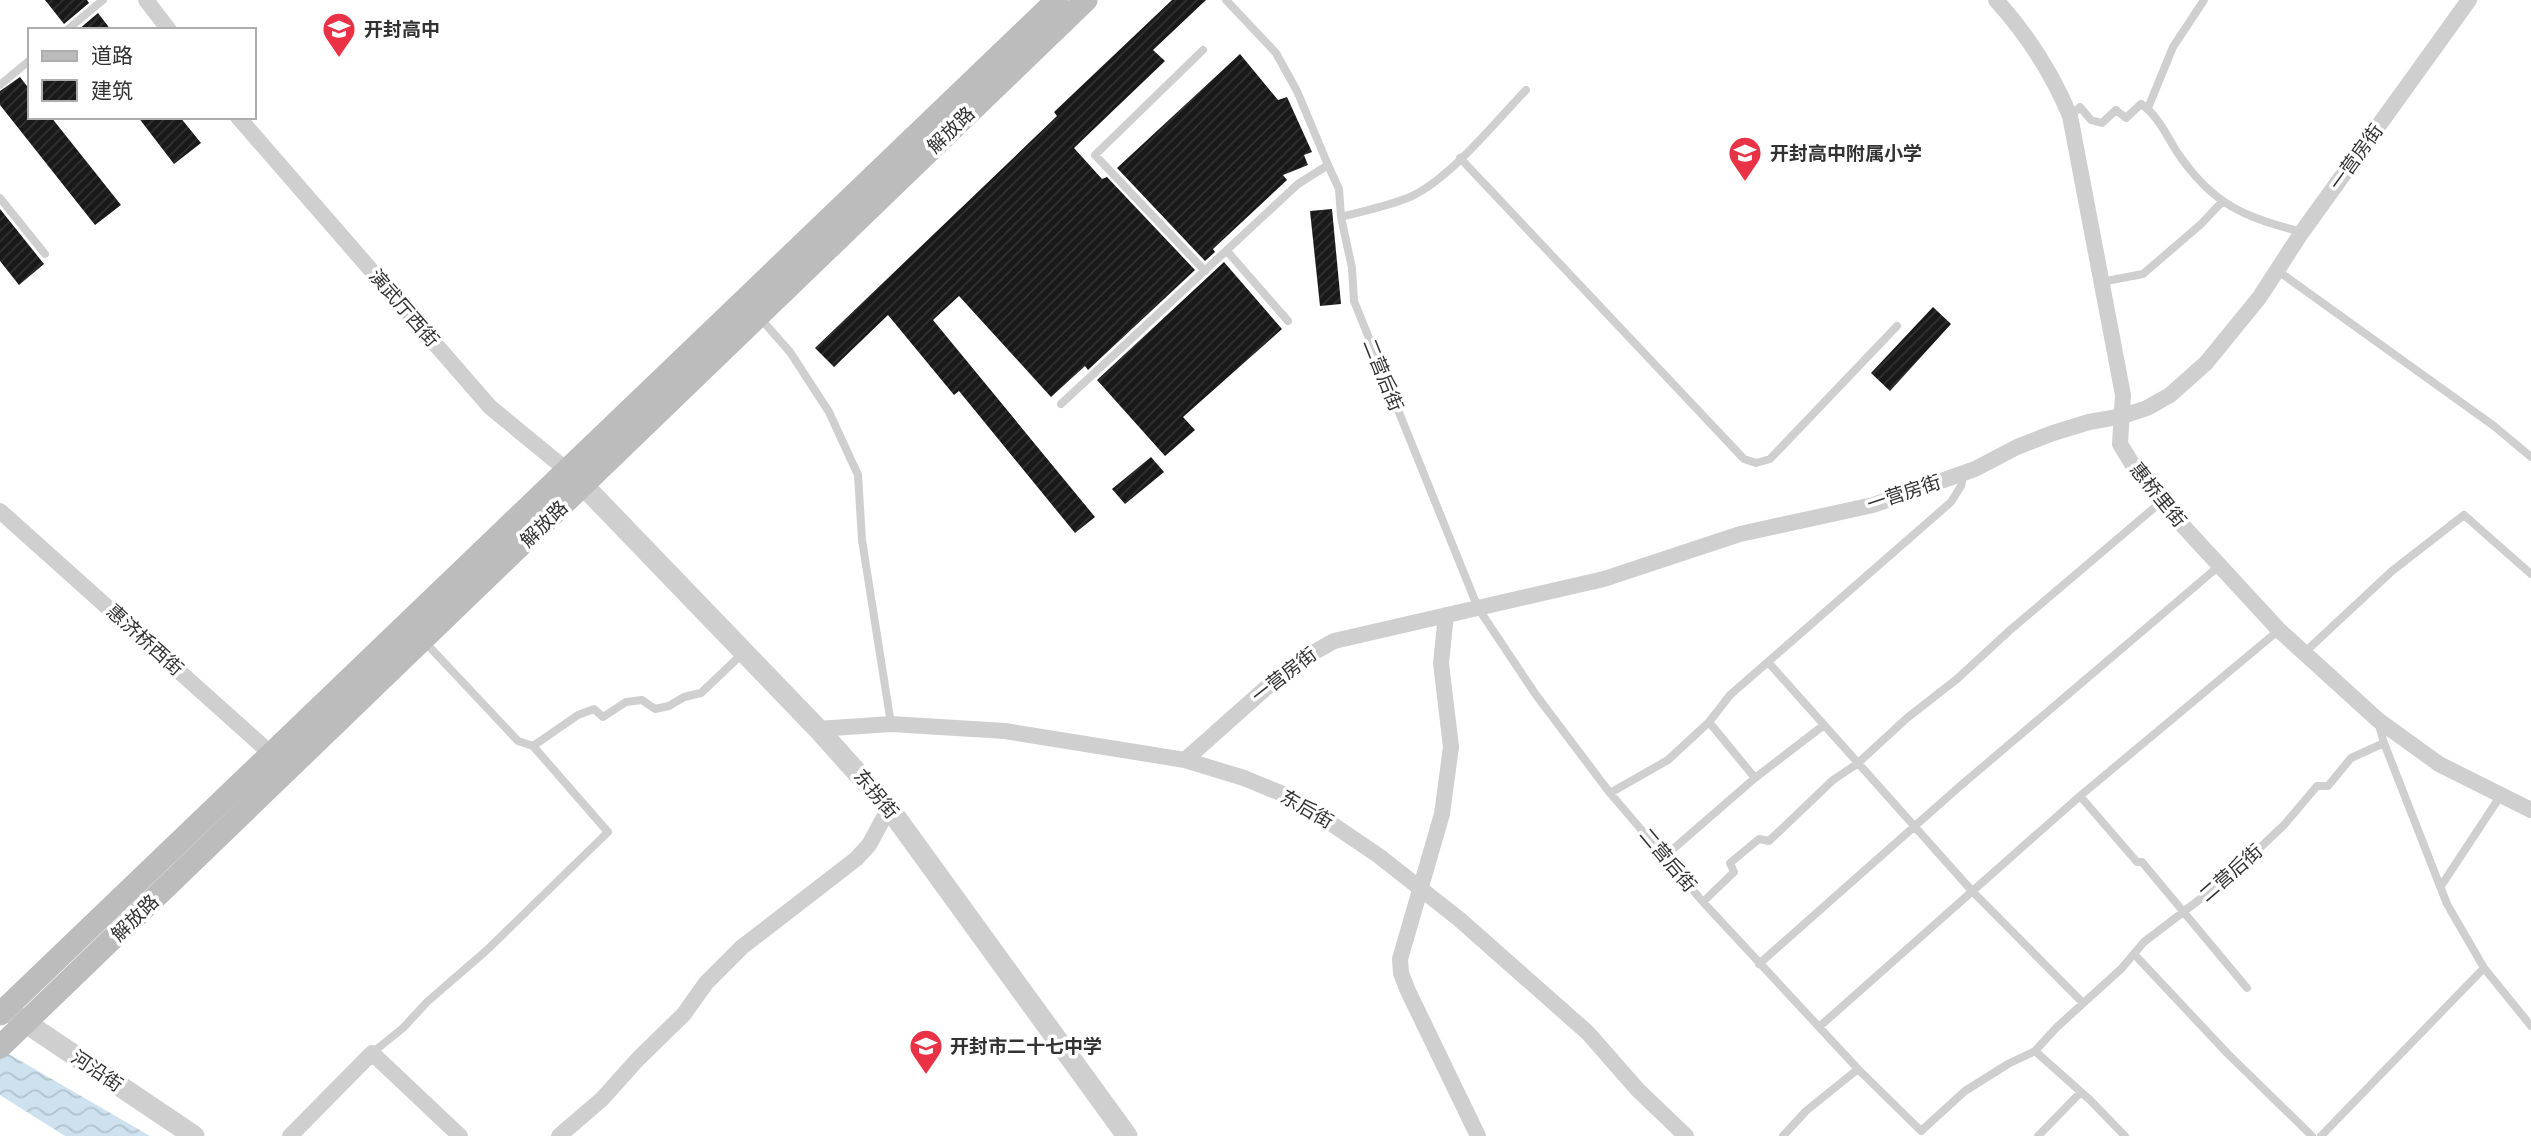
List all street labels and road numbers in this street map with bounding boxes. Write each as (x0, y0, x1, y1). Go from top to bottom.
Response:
street label: 解放路 (923, 102, 979, 158)
street label: 一营房街 (2324, 119, 2388, 195)
street label: 演武厅西街 (364, 265, 444, 351)
street label: 二营后街 (1358, 335, 1408, 415)
street label: 惠桥里街 (2125, 458, 2191, 532)
street label: 一营房街 (1864, 470, 1944, 516)
street label: 解放路 (516, 496, 572, 552)
street label: 惠济桥西街 (102, 600, 188, 680)
street label: 一营房街 (1247, 643, 1321, 707)
street label: 东拐街 (849, 765, 903, 823)
street label: 东后街 (1277, 785, 1337, 833)
street label: 二营后街 (1635, 823, 1701, 897)
street label: 二营后街 (2195, 839, 2267, 907)
street label: 解放路 (107, 890, 163, 946)
street label: 河沿街 (67, 1046, 127, 1096)

